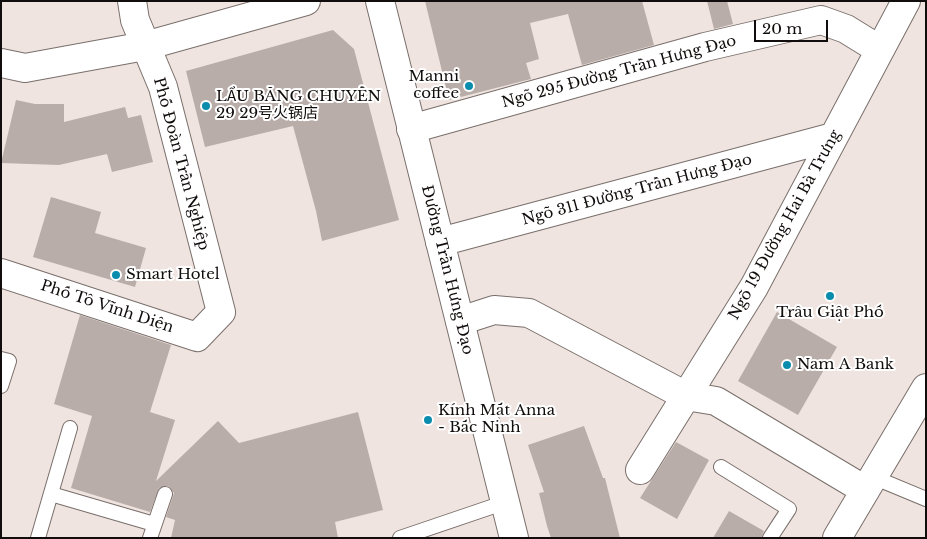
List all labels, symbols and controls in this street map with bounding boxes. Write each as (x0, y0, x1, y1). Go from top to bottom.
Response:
scale bar (757, 10, 831, 42)
text: 20 m (762, 19, 802, 38)
street label: Ngõ 295 Đường Trần Hưng Đạo (500, 32, 738, 112)
place label: Manni coffee (409, 68, 459, 103)
street label: Phố Đoàn Trần Nghiệp (149, 76, 213, 252)
marker: Manni coffee (463, 80, 475, 92)
place label: LẨU BĂNG CHUYỀN 29 29号火锅店 (216, 88, 381, 123)
marker: LẨU BĂNG CHUYỀN 29 29号火锅店 (200, 100, 212, 112)
street label: Ngõ 19 Đường Hai Bà Trưng (725, 127, 845, 323)
street label: Ngõ 311 Đường Trần Hưng Đạo (520, 151, 754, 229)
street label: Đường Trần Hưng Đạo (417, 183, 477, 357)
place label: Smart Hotel (126, 266, 220, 284)
marker: Smart Hotel (110, 269, 122, 281)
street label: Phố Tô Vĩnh Diện (38, 277, 176, 337)
marker: Trâu Giật Phố (824, 290, 836, 302)
place label: Trâu Giật Phố (776, 304, 884, 322)
place label: Nam A Bank (797, 356, 894, 374)
marker: Nam A Bank (781, 359, 793, 371)
place label: Kính Mắt Anna - Bắc Ninh (438, 402, 555, 437)
marker: Kính Mắt Anna - Bắc Ninh (422, 414, 434, 426)

